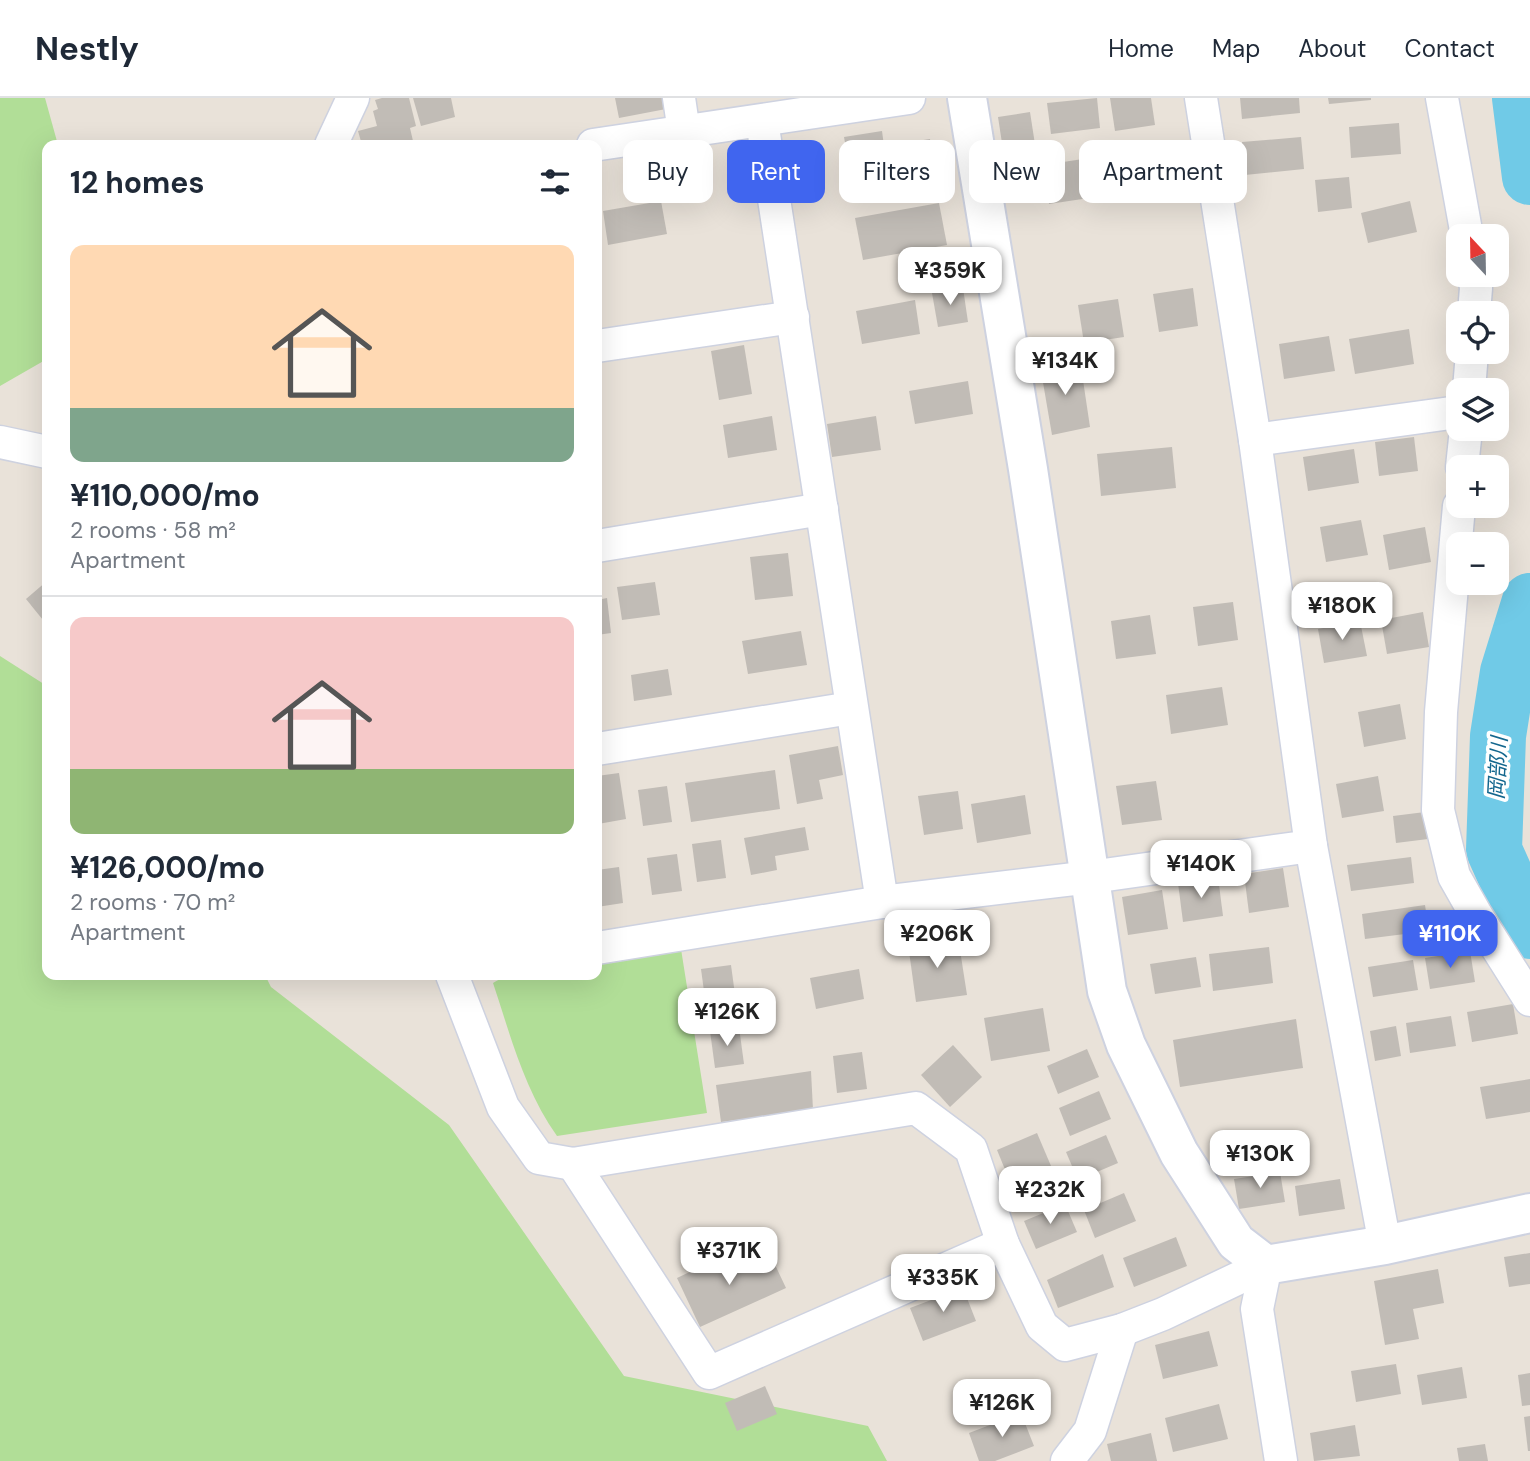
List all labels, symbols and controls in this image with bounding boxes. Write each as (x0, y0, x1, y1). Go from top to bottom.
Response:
text: Nestly (35, 27, 139, 70)
text: Home (1108, 33, 1174, 64)
text: Map (1212, 33, 1260, 64)
text: About (1298, 33, 1367, 64)
text: Contact (1405, 33, 1495, 64)
chip: Buy (623, 140, 713, 203)
chip: Rent (727, 140, 825, 203)
chip: Filters (839, 140, 955, 203)
chip: New (969, 140, 1065, 203)
chip: Apartment (1079, 140, 1247, 203)
text: 12 homes (70, 163, 204, 202)
icon: filters (536, 163, 574, 201)
north arrow (1446, 224, 1508, 287)
map controls (1446, 224, 1509, 595)
pin: ¥359K (901, 248, 999, 307)
text: ¥359K (914, 255, 986, 285)
icon: home (259, 290, 385, 416)
button: locate (1446, 301, 1509, 364)
pin: ¥134K (1016, 338, 1114, 397)
text: ¥134K (1031, 345, 1099, 375)
button: layers (1446, 378, 1509, 441)
button: + (1446, 455, 1509, 518)
text: ¥110,000/mo (70, 476, 260, 515)
text: 2 rooms · 58 m² (70, 515, 236, 545)
button: − (1446, 532, 1509, 595)
text: Apartment (70, 545, 185, 575)
pin: ¥180K (1293, 582, 1391, 642)
text: ¥180K (1307, 590, 1377, 620)
icon: home (259, 662, 385, 788)
water label: 岡部川 (1482, 734, 1514, 800)
pin: ¥140K (1152, 840, 1250, 900)
text: ¥126,000/mo (70, 848, 265, 887)
text: ¥140K (1166, 848, 1236, 878)
text: 2 rooms · 70 m² (70, 887, 235, 917)
pin: ¥206K (888, 910, 986, 970)
pin: ¥110K (1401, 910, 1499, 970)
text: Apartment (70, 917, 185, 947)
text: ¥206K (900, 918, 974, 948)
text: ¥110K (1419, 918, 1481, 948)
pin: ¥126K (678, 988, 776, 1048)
text: ¥126K (694, 996, 760, 1026)
pin: ¥130K (1211, 1130, 1309, 1190)
text: ¥130K (1226, 1138, 1294, 1168)
pin: ¥232K (1001, 1166, 1099, 1226)
text: ¥232K (1015, 1174, 1085, 1204)
pin: ¥371K (680, 1228, 778, 1287)
text: ¥371K (697, 1235, 761, 1265)
pin: ¥335K (894, 1254, 992, 1314)
text: ¥335K (907, 1262, 979, 1292)
pin: ¥126K (953, 1380, 1051, 1439)
text: ¥126K (969, 1387, 1035, 1417)

